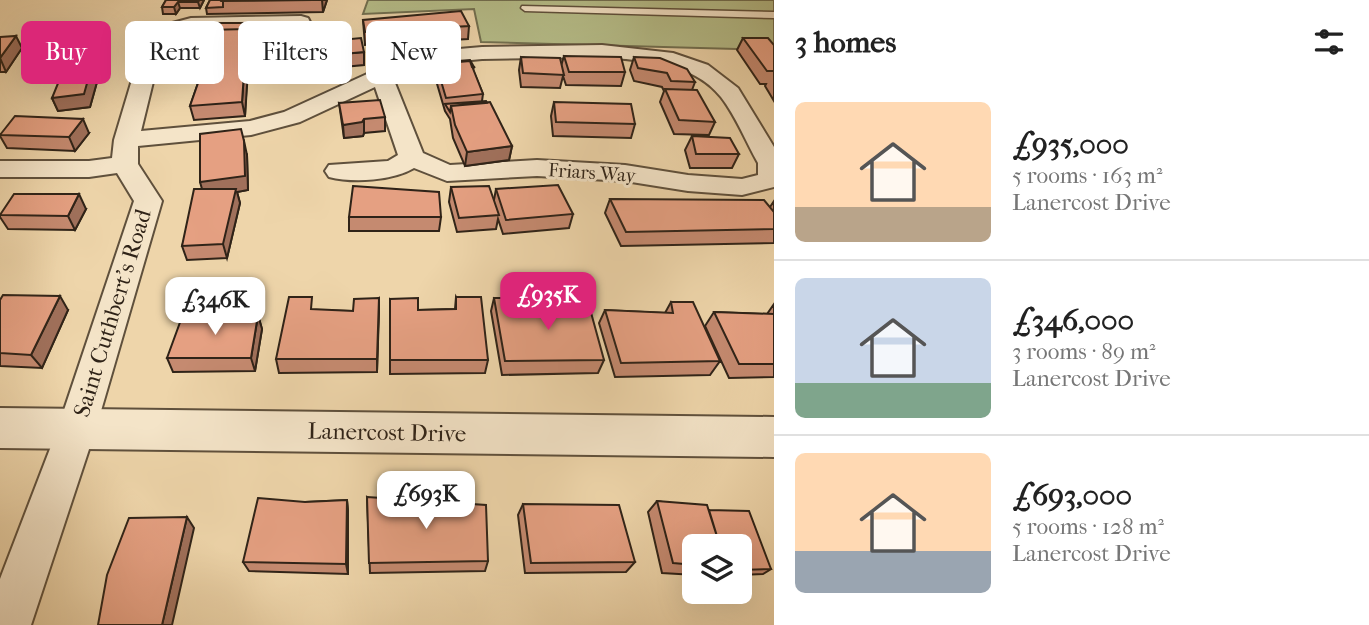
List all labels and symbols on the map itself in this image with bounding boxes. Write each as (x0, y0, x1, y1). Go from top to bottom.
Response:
street label: Friars Way (547, 159, 637, 187)
street label: Saint Cuthbert's Road (68, 205, 157, 420)
pin: £935K (499, 272, 597, 332)
pin: £346K (166, 278, 264, 337)
street label: Lanercost Drive (308, 418, 466, 447)
pin: £693K (377, 472, 475, 531)

